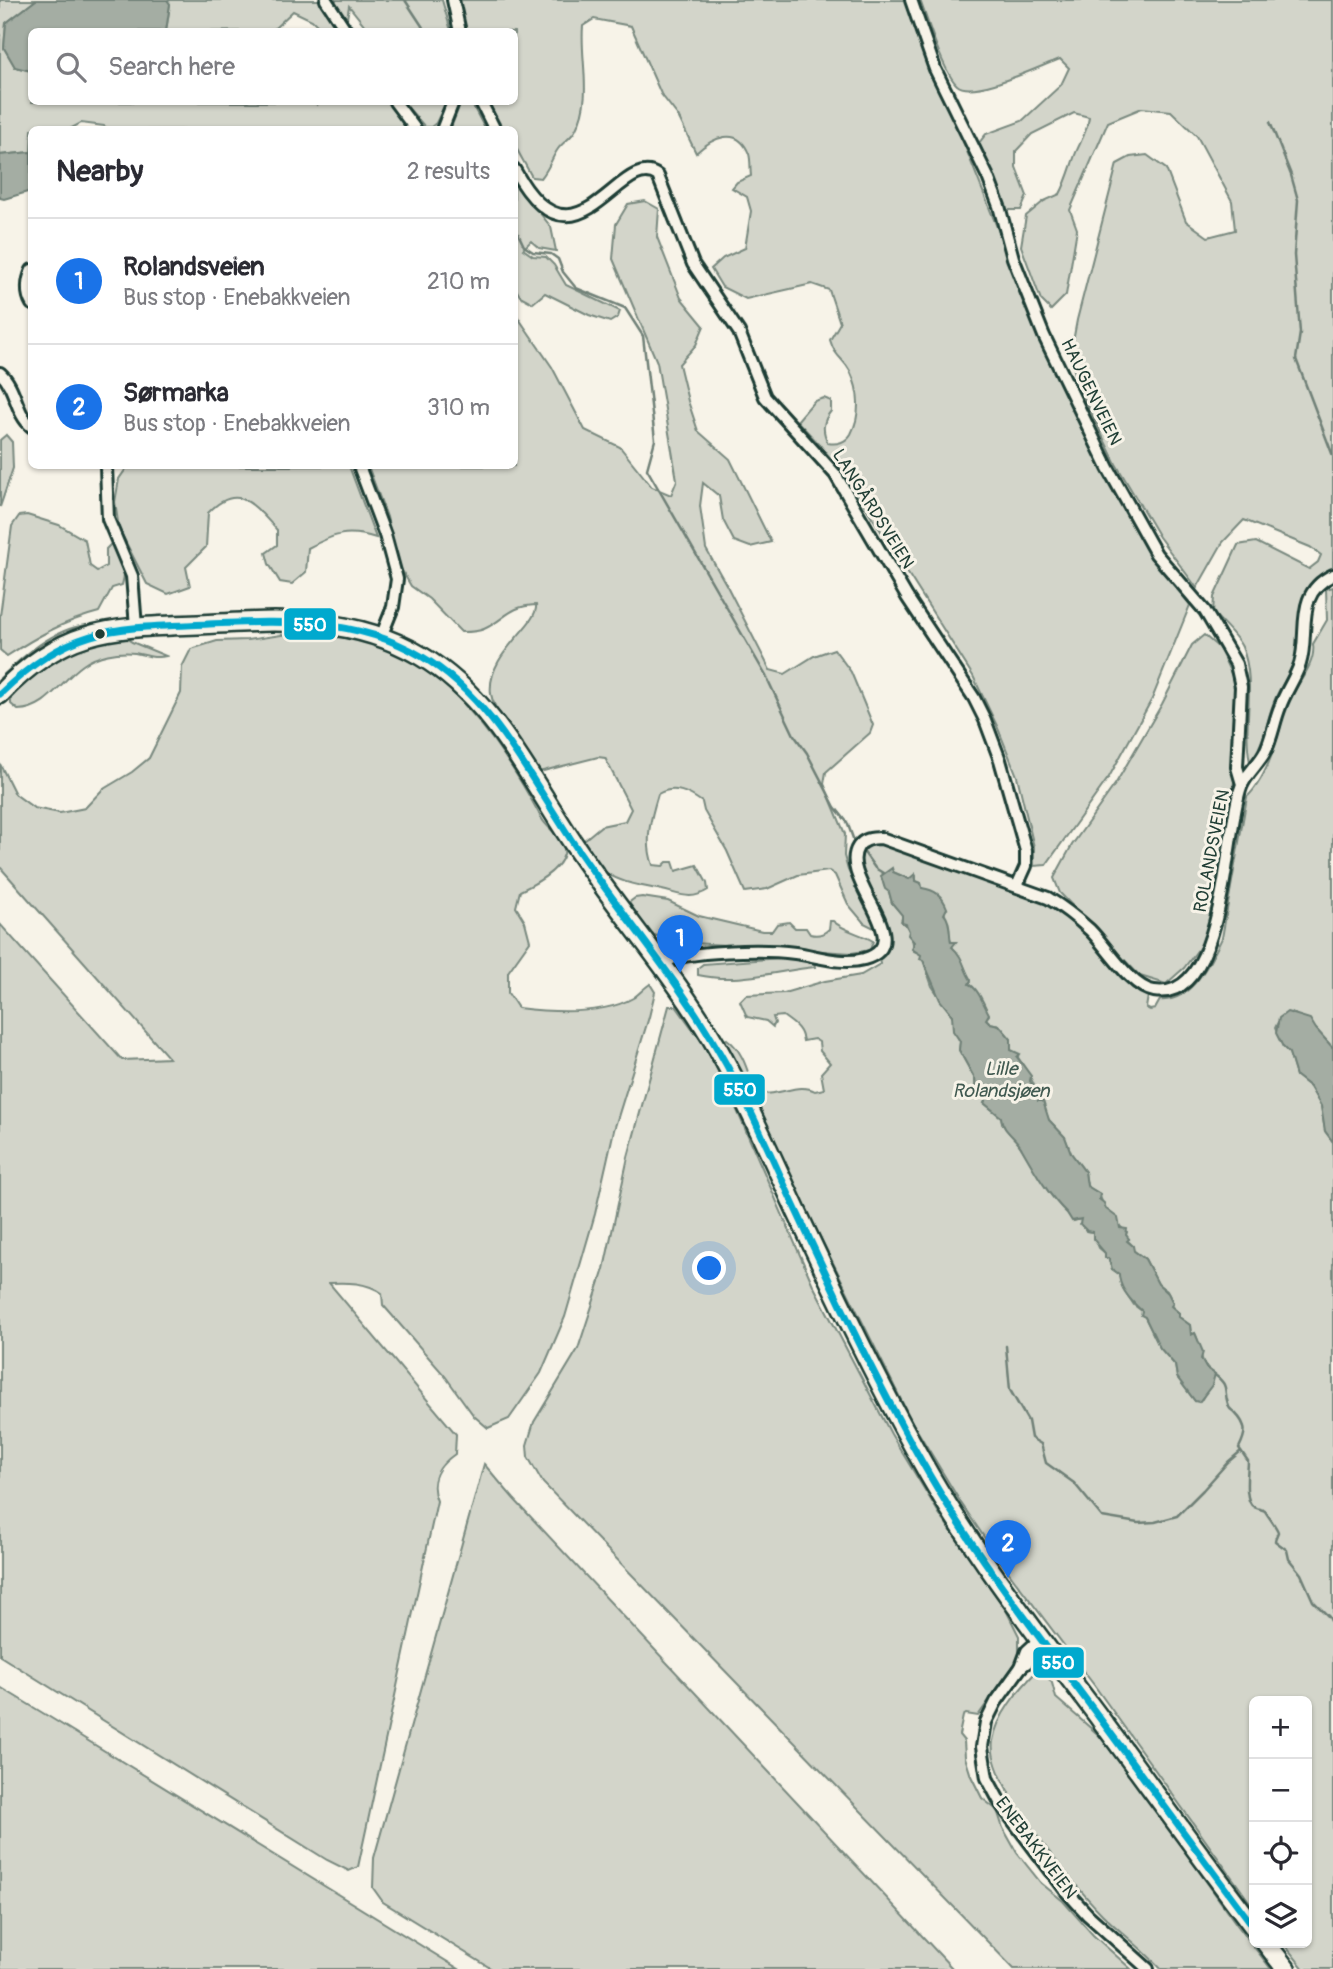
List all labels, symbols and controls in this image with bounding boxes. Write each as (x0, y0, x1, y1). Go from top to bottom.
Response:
search box (28, 28, 518, 105)
icon: search (52, 48, 90, 86)
text: Search here (108, 51, 235, 83)
text: Nearby (56, 153, 143, 190)
text: 2 results (407, 157, 490, 186)
text: Rolandsveien (123, 251, 265, 283)
text: 1 (75, 267, 84, 296)
text: 210 m (427, 267, 490, 296)
text: Bus stop · Enebakkveien (123, 283, 350, 312)
street label: HAUGENVEIEN (1055, 335, 1127, 449)
text: Sørmarka (123, 377, 229, 409)
text: 2 (73, 393, 85, 422)
text: 310 m (427, 393, 490, 422)
text: Bus stop · Enebakkveien (123, 409, 350, 438)
street label: LANGÅRDSVEIEN (827, 444, 920, 573)
line badge: 550 (283, 607, 337, 641)
text: 550 (293, 613, 327, 637)
unlabelled marker (93, 627, 107, 641)
street label: ROLANDSVEIEN (1189, 788, 1235, 914)
pin: 1 (657, 915, 703, 973)
water label: Lille Rolandsjøen (953, 1057, 1051, 1103)
line badge: 550 (713, 1073, 766, 1106)
text: 550 (723, 1078, 757, 1102)
your location (692, 1251, 726, 1285)
pin: 2 (985, 1520, 1031, 1578)
line badge: 550 (1032, 1646, 1085, 1679)
text: 550 (1041, 1651, 1075, 1675)
map controls (1249, 1696, 1312, 1948)
button: + (1249, 1696, 1312, 1759)
button: − (1249, 1759, 1312, 1822)
street label: ENEBAKKVEIEN (990, 1792, 1082, 1904)
button: locate (1249, 1822, 1312, 1885)
button: layers (1249, 1885, 1312, 1948)

